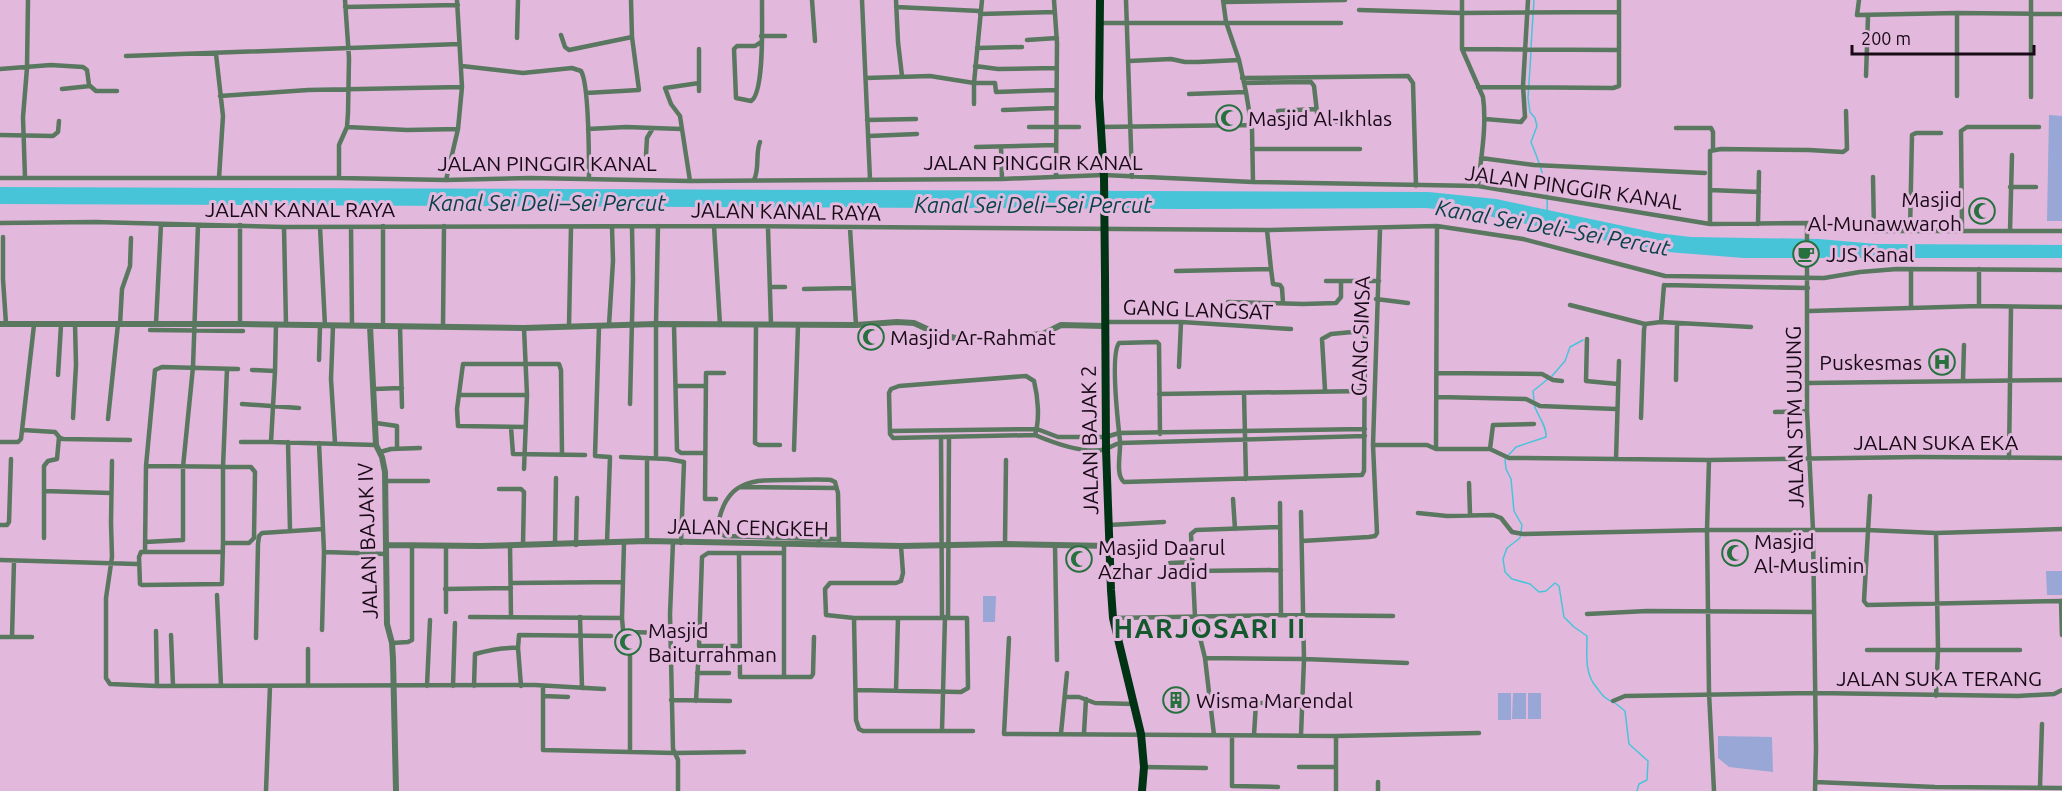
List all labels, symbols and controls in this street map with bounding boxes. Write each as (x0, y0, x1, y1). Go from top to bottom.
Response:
scale bar (1852, 18, 2034, 56)
text: 200 m (1861, 28, 1911, 48)
mosque icon: Masjid Al-Ikhlas (1214, 103, 1244, 133)
place label: Masjid Al-Ikhlas (1248, 106, 1392, 130)
street label: JALAN PINGGIR KANAL (923, 150, 1143, 174)
street label: JALAN PINGGIR KANAL (437, 151, 657, 175)
street label: JALAN PINGGIR KANAL (1464, 160, 1685, 214)
place label: Masjid Al-Munawwaroh (1808, 187, 1962, 235)
water label: Kanal Sei Deli–Sei Percut (428, 190, 666, 215)
water label: Kanal Sei Deli–Sei Percut (914, 192, 1152, 217)
water label: Kanal Sei Deli–Sei Percut (1434, 194, 1673, 260)
mosque icon: Masjid Al-Munawwaroh (1967, 196, 1997, 226)
street label: JALAN KANAL RAYA (205, 197, 395, 221)
street label: JALAN KANAL RAYA (691, 197, 882, 225)
cafe icon: JJS Kanal (1791, 239, 1821, 269)
place label: JJS Kanal (1826, 242, 1914, 266)
street label: GANG SIMSA (1346, 275, 1374, 397)
street label: GANG LANGSAT (1122, 294, 1274, 324)
mosque icon: Masjid Ar-Rahmat (856, 322, 886, 352)
place label: Masjid Ar-Rahmat (890, 325, 1056, 349)
street label: JALAN STM UJUNG (1780, 326, 1808, 508)
hospital icon: Puskesmas (1927, 347, 1957, 377)
place label: Puskesmas (1819, 350, 1922, 374)
street label: JALAN BAJAK 2 (1076, 365, 1102, 515)
street label: JALAN SUKA EKA (1854, 430, 2019, 454)
street label: JALAN BAJAK IV (352, 462, 382, 620)
street label: JALAN CENGKEH (667, 514, 829, 540)
place label: Masjid Al-Muslimin (1754, 529, 1864, 577)
place label: Masjid Daarul Azhar Jadid (1098, 535, 1225, 583)
mosque icon: Masjid Al-Muslimin (1720, 538, 1750, 568)
mosque icon: Masjid Daarul Azhar Jadid (1064, 544, 1094, 574)
district label: HARJOSARI II (1113, 613, 1307, 643)
place label: Masjid Baiturrahman (648, 618, 777, 666)
mosque icon: Masjid Baiturrahman (613, 627, 643, 657)
street label: JALAN SUKA TERANG (1836, 666, 2042, 690)
building icon: Wisma Marendal (1161, 685, 1191, 715)
place label: Wisma Marendal (1196, 688, 1353, 712)

